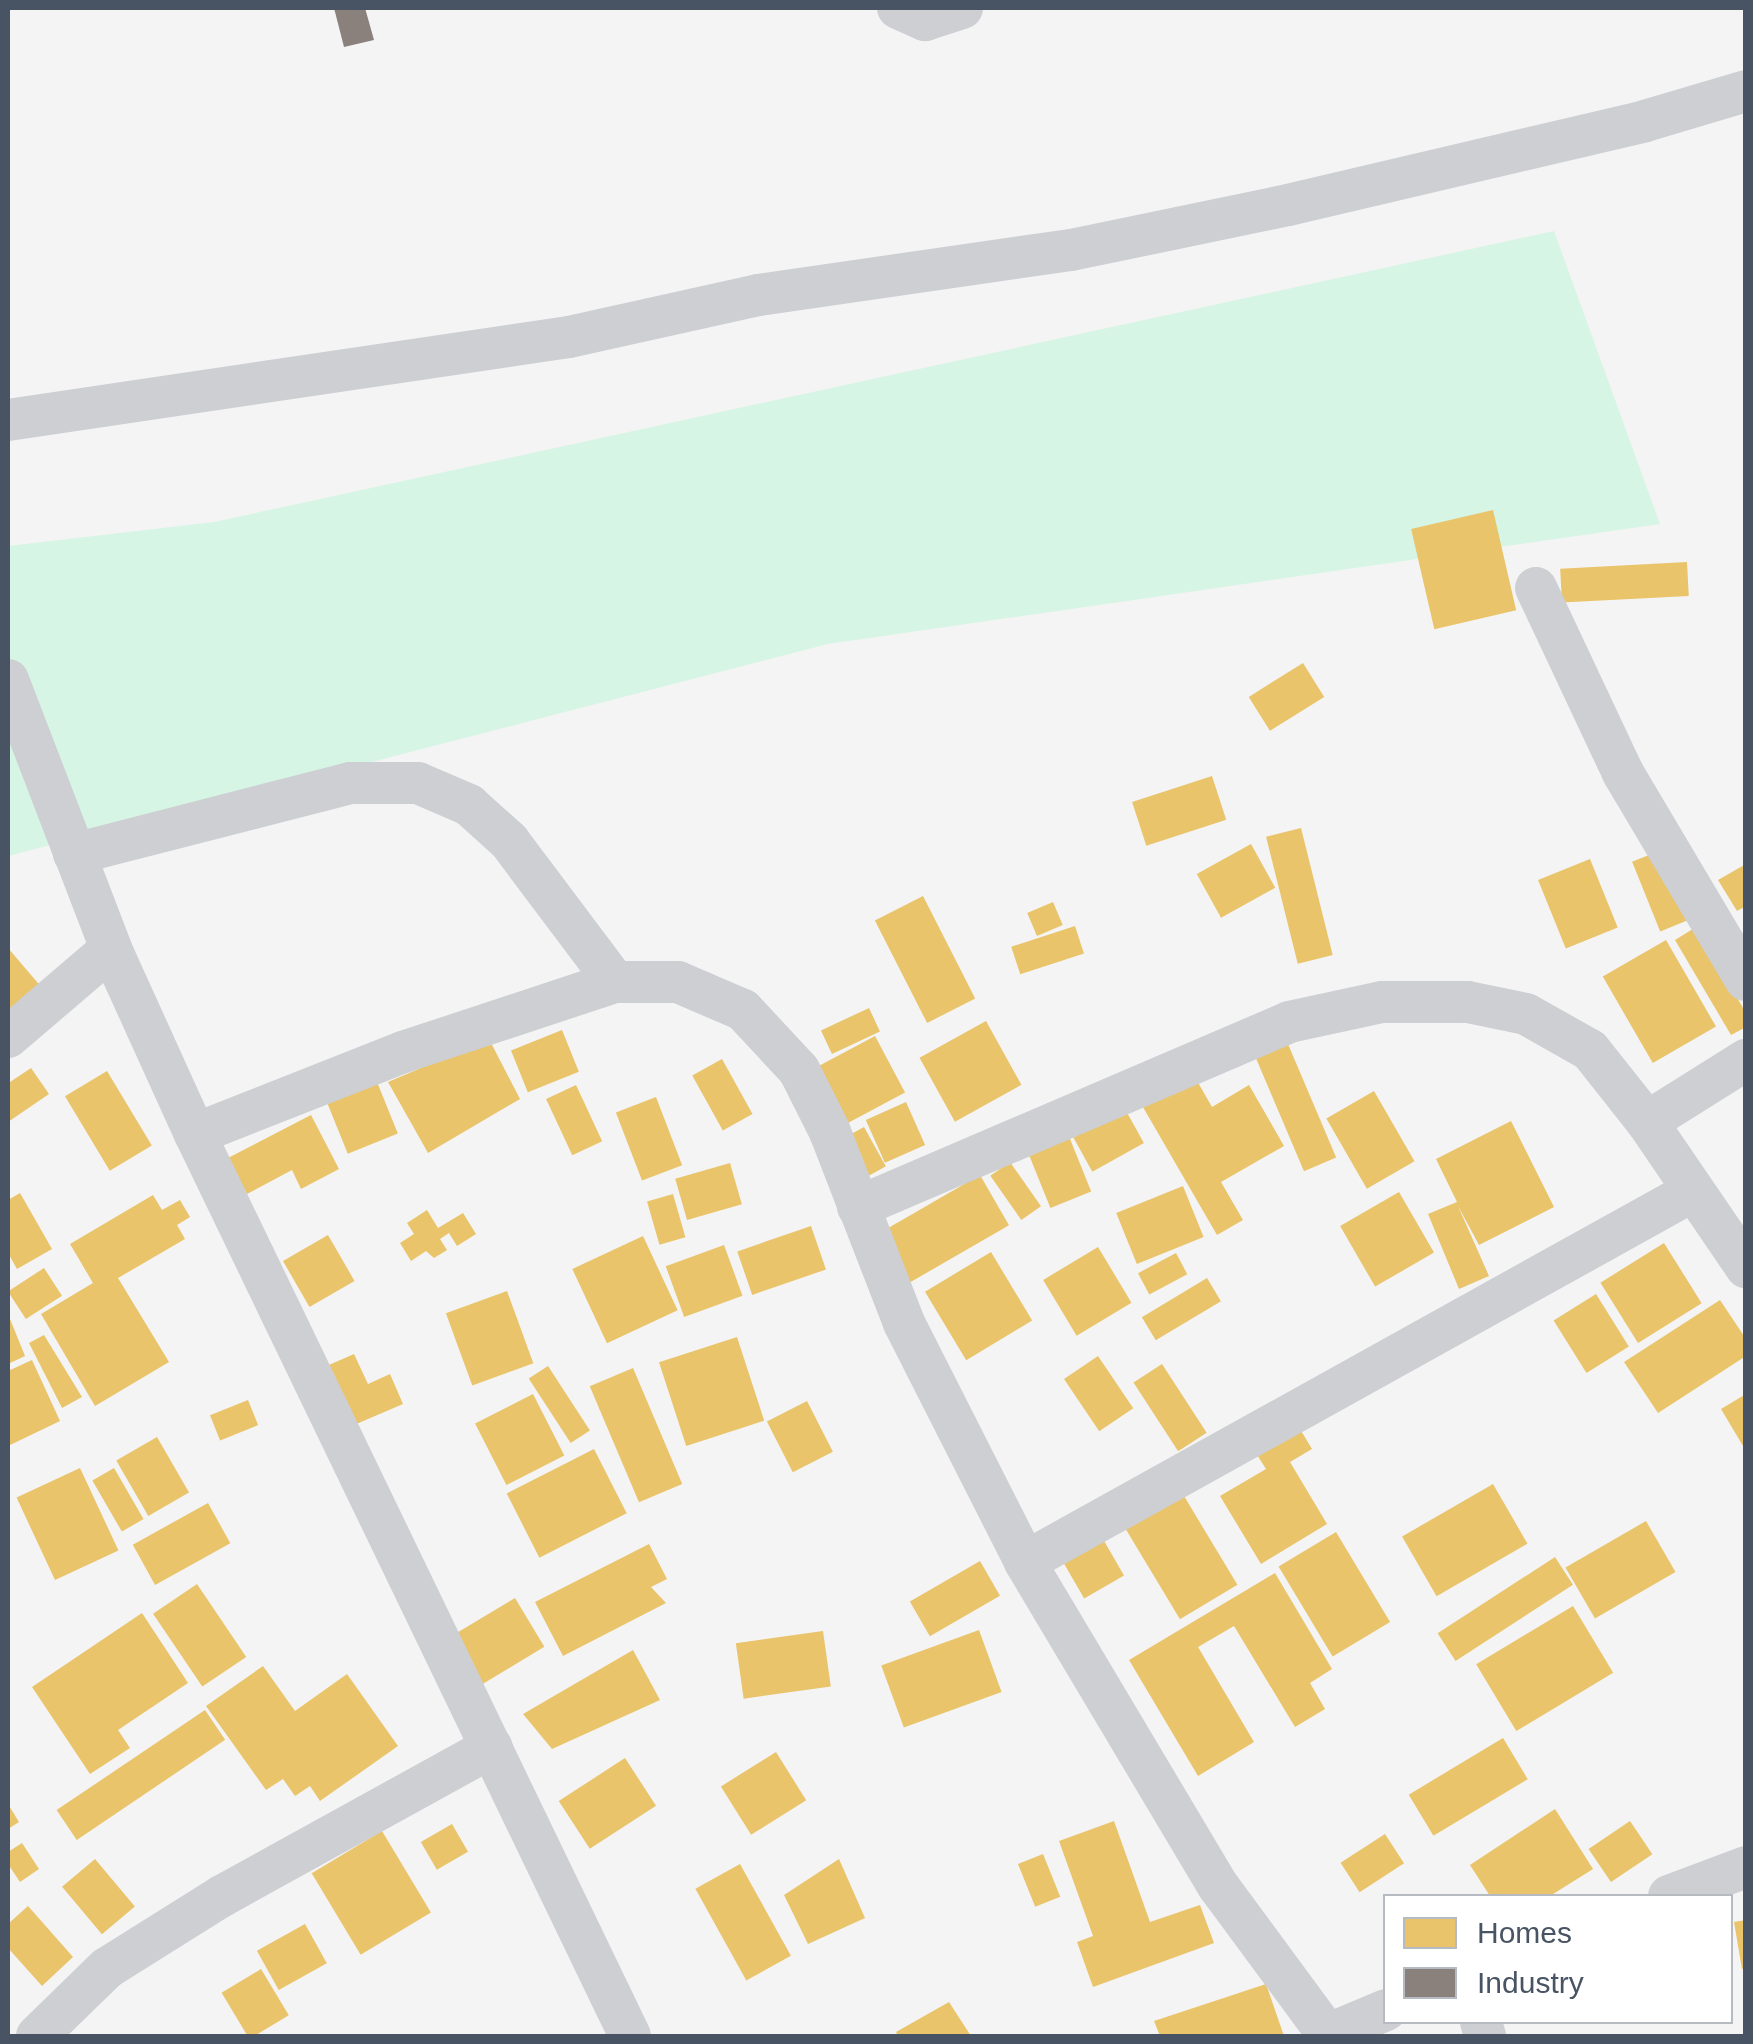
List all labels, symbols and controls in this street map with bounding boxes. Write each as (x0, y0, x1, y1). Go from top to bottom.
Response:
legend (1383, 1894, 1733, 2024)
text: Homes (1477, 1916, 1572, 1949)
text: Industry (1477, 1966, 1584, 1999)

